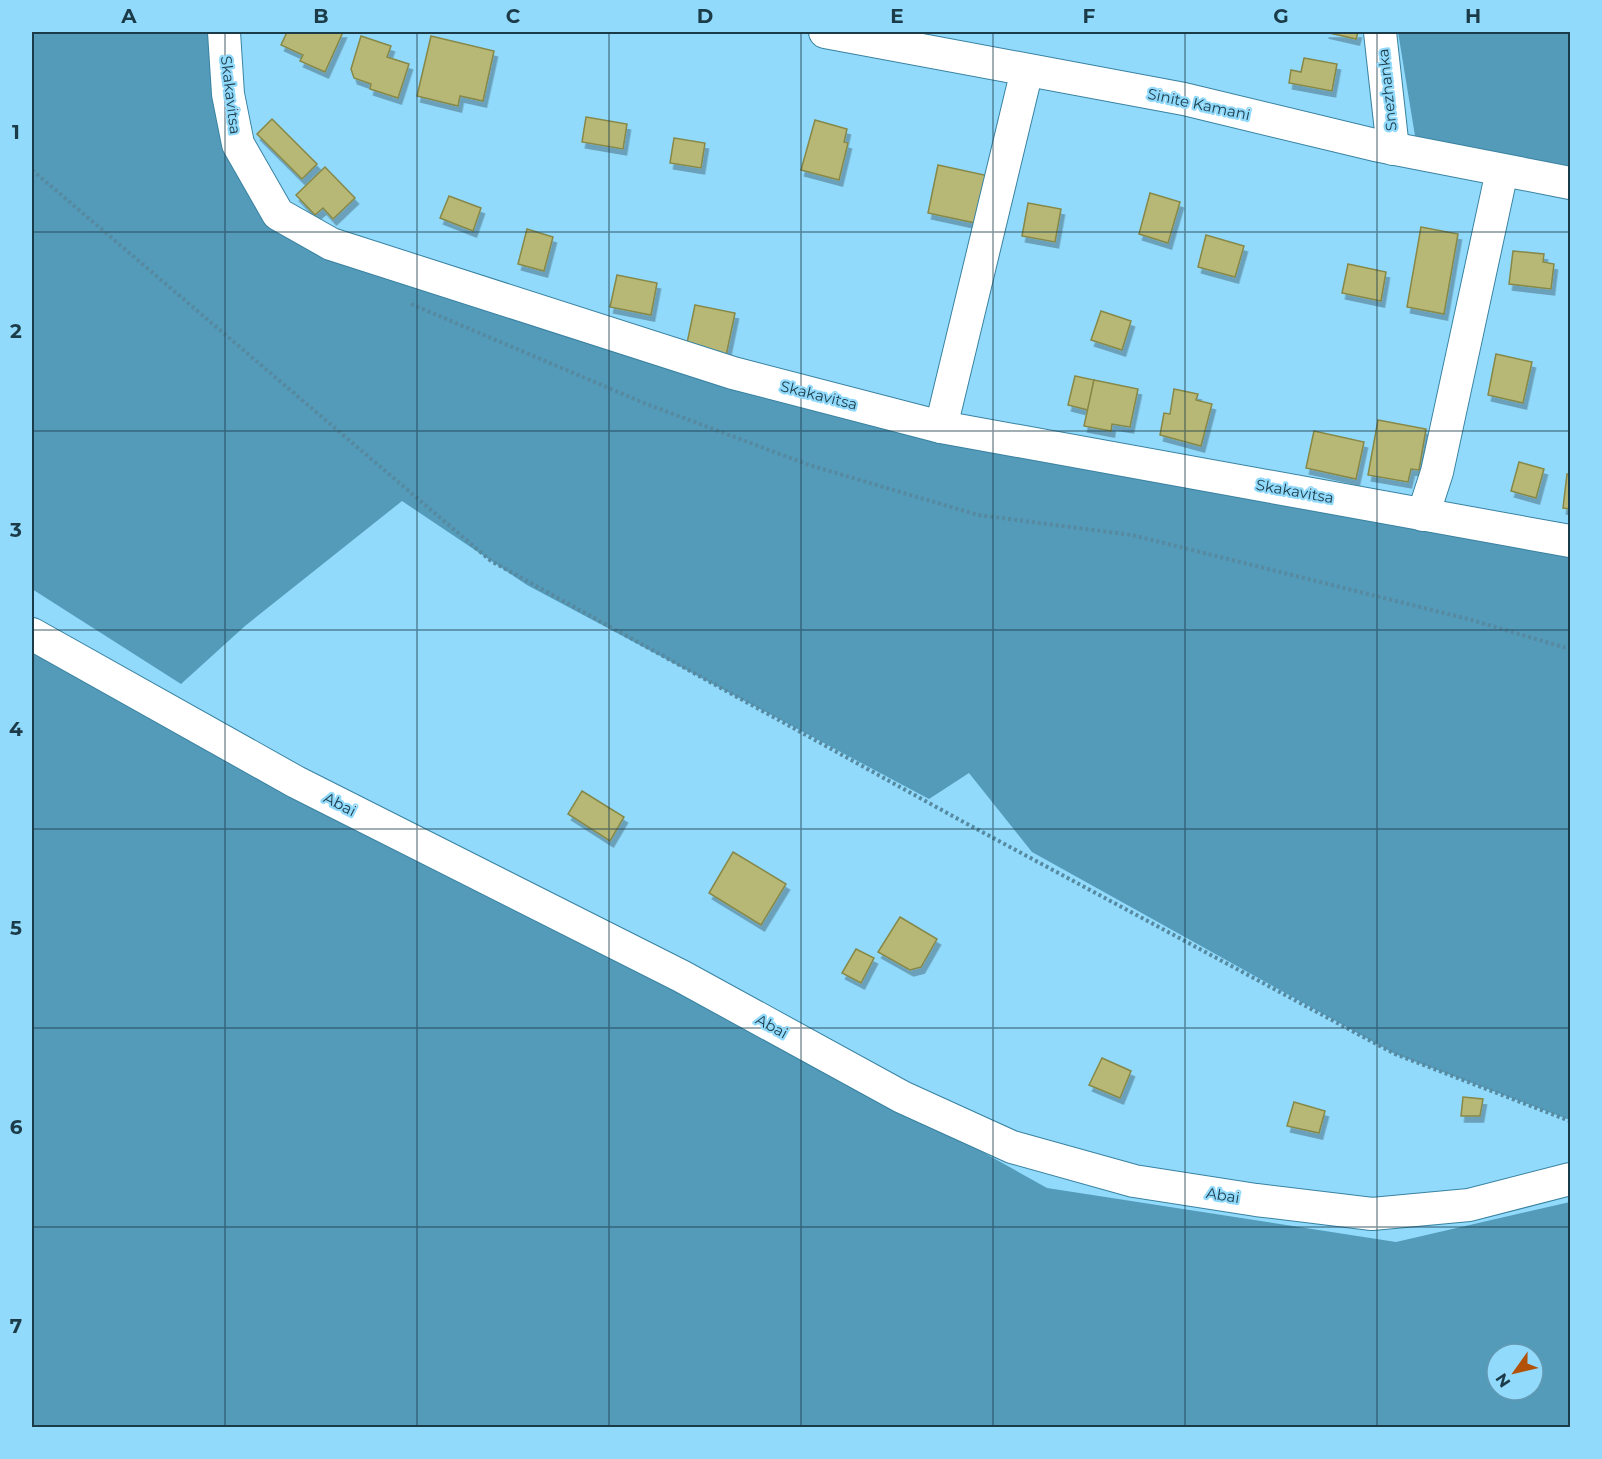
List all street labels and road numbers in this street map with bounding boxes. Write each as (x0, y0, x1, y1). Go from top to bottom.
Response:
street label: Snezhanka (1373, 48, 1401, 132)
street label: Skakavitsa (217, 55, 245, 135)
street label: Sinite Kamani (1146, 84, 1252, 124)
street label: Skakavitsa (779, 376, 859, 414)
street label: Skakavitsa (1255, 475, 1335, 507)
street label: Abai (321, 788, 359, 820)
street label: Abai (753, 1010, 791, 1042)
street label: Abai (1205, 1183, 1241, 1207)

